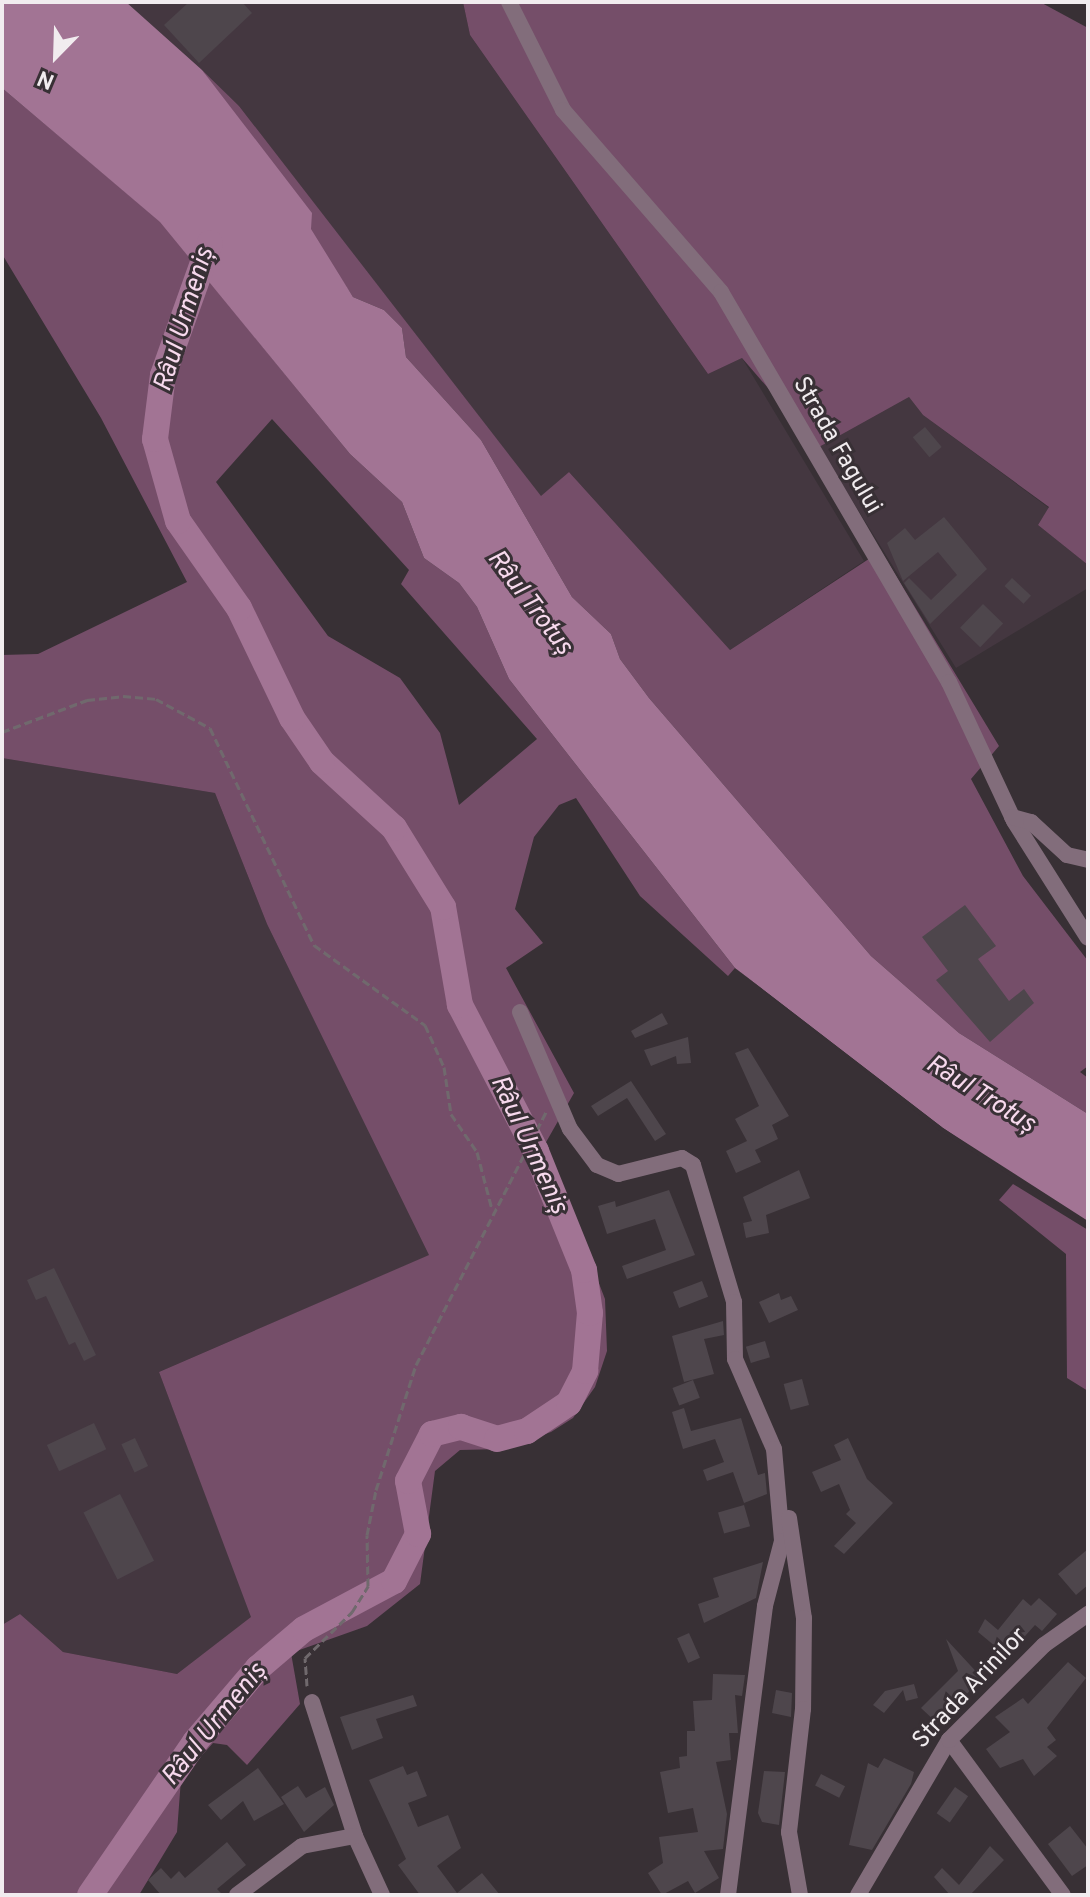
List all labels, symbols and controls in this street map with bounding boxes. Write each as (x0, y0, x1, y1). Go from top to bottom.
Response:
north arrow (16, 16, 96, 96)
text: N (34, 63, 59, 94)
water label: Râul Urmeniș (148, 244, 222, 396)
street label: Strada Fagului (785, 372, 887, 520)
water label: Râul Trotuș (479, 544, 579, 662)
water label: Râul Trotuș (919, 1049, 1041, 1141)
water label: Râul Urmeniș (482, 1071, 574, 1219)
street label: Strada Arinilor (907, 1622, 1035, 1756)
water label: Râul Urmeniș (156, 1657, 274, 1793)

